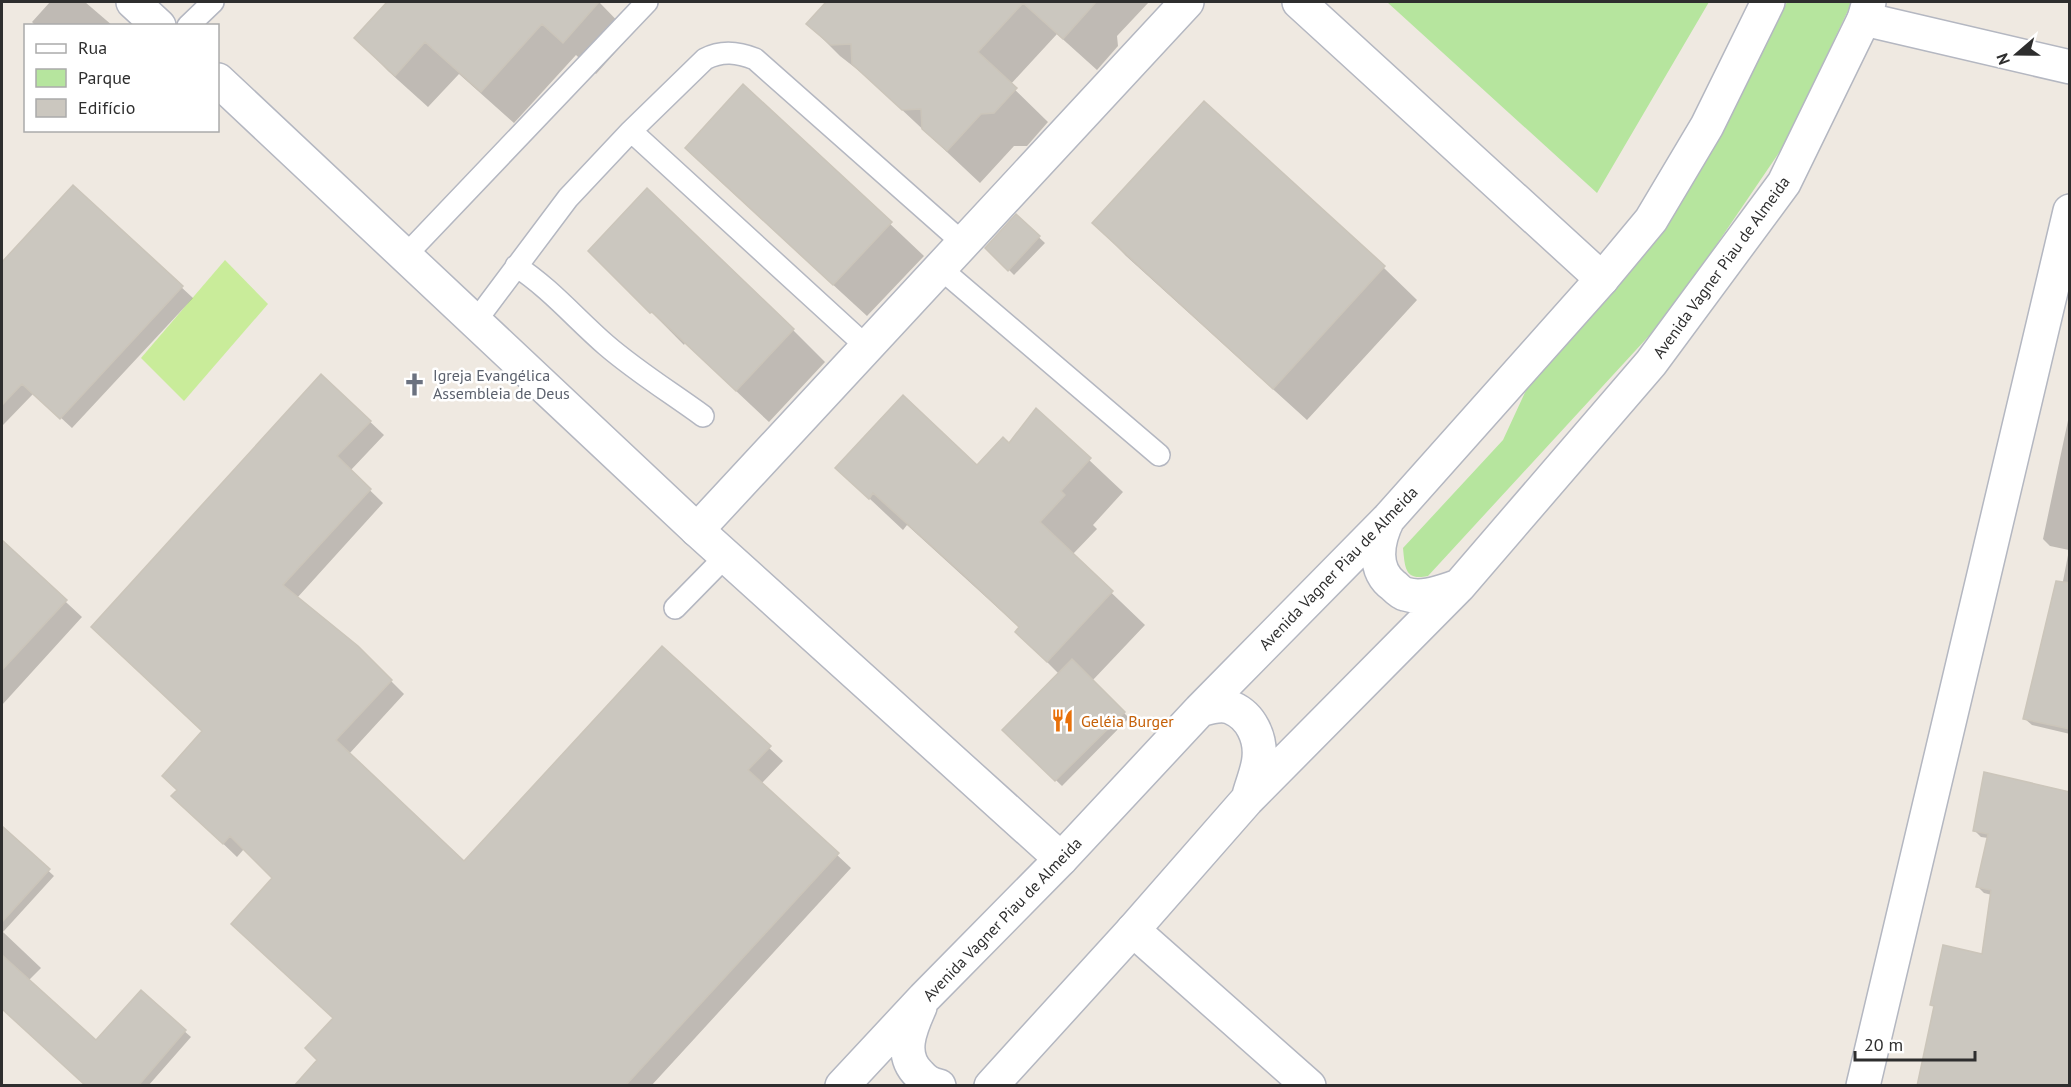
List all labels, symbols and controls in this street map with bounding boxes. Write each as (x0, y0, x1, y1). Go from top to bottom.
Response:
legend (24, 24, 219, 132)
north arrow (1987, 24, 2047, 84)
text: Rua (78, 36, 107, 59)
text: N (1992, 51, 2014, 67)
text: Parque (78, 66, 131, 89)
text: Edifício (78, 96, 135, 119)
street label: Avenida Vagner Piau de Almeida (1648, 172, 1794, 362)
place label: Igreja Evangélica Assembleia de Deus (433, 365, 570, 403)
church icon: Igreja Evangélica Assembleia de Deus (402, 371, 428, 397)
street label: Avenida Vagner Piau de Almeida (1254, 482, 1422, 654)
restaurant icon: Geléia Burger (1050, 708, 1076, 734)
place label: Geléia Burger (1081, 711, 1174, 731)
street label: Avenida Vagner Piau de Almeida (918, 833, 1086, 1005)
scale bar (1855, 1024, 1975, 1062)
text: 20 m (1864, 1033, 1903, 1056)

